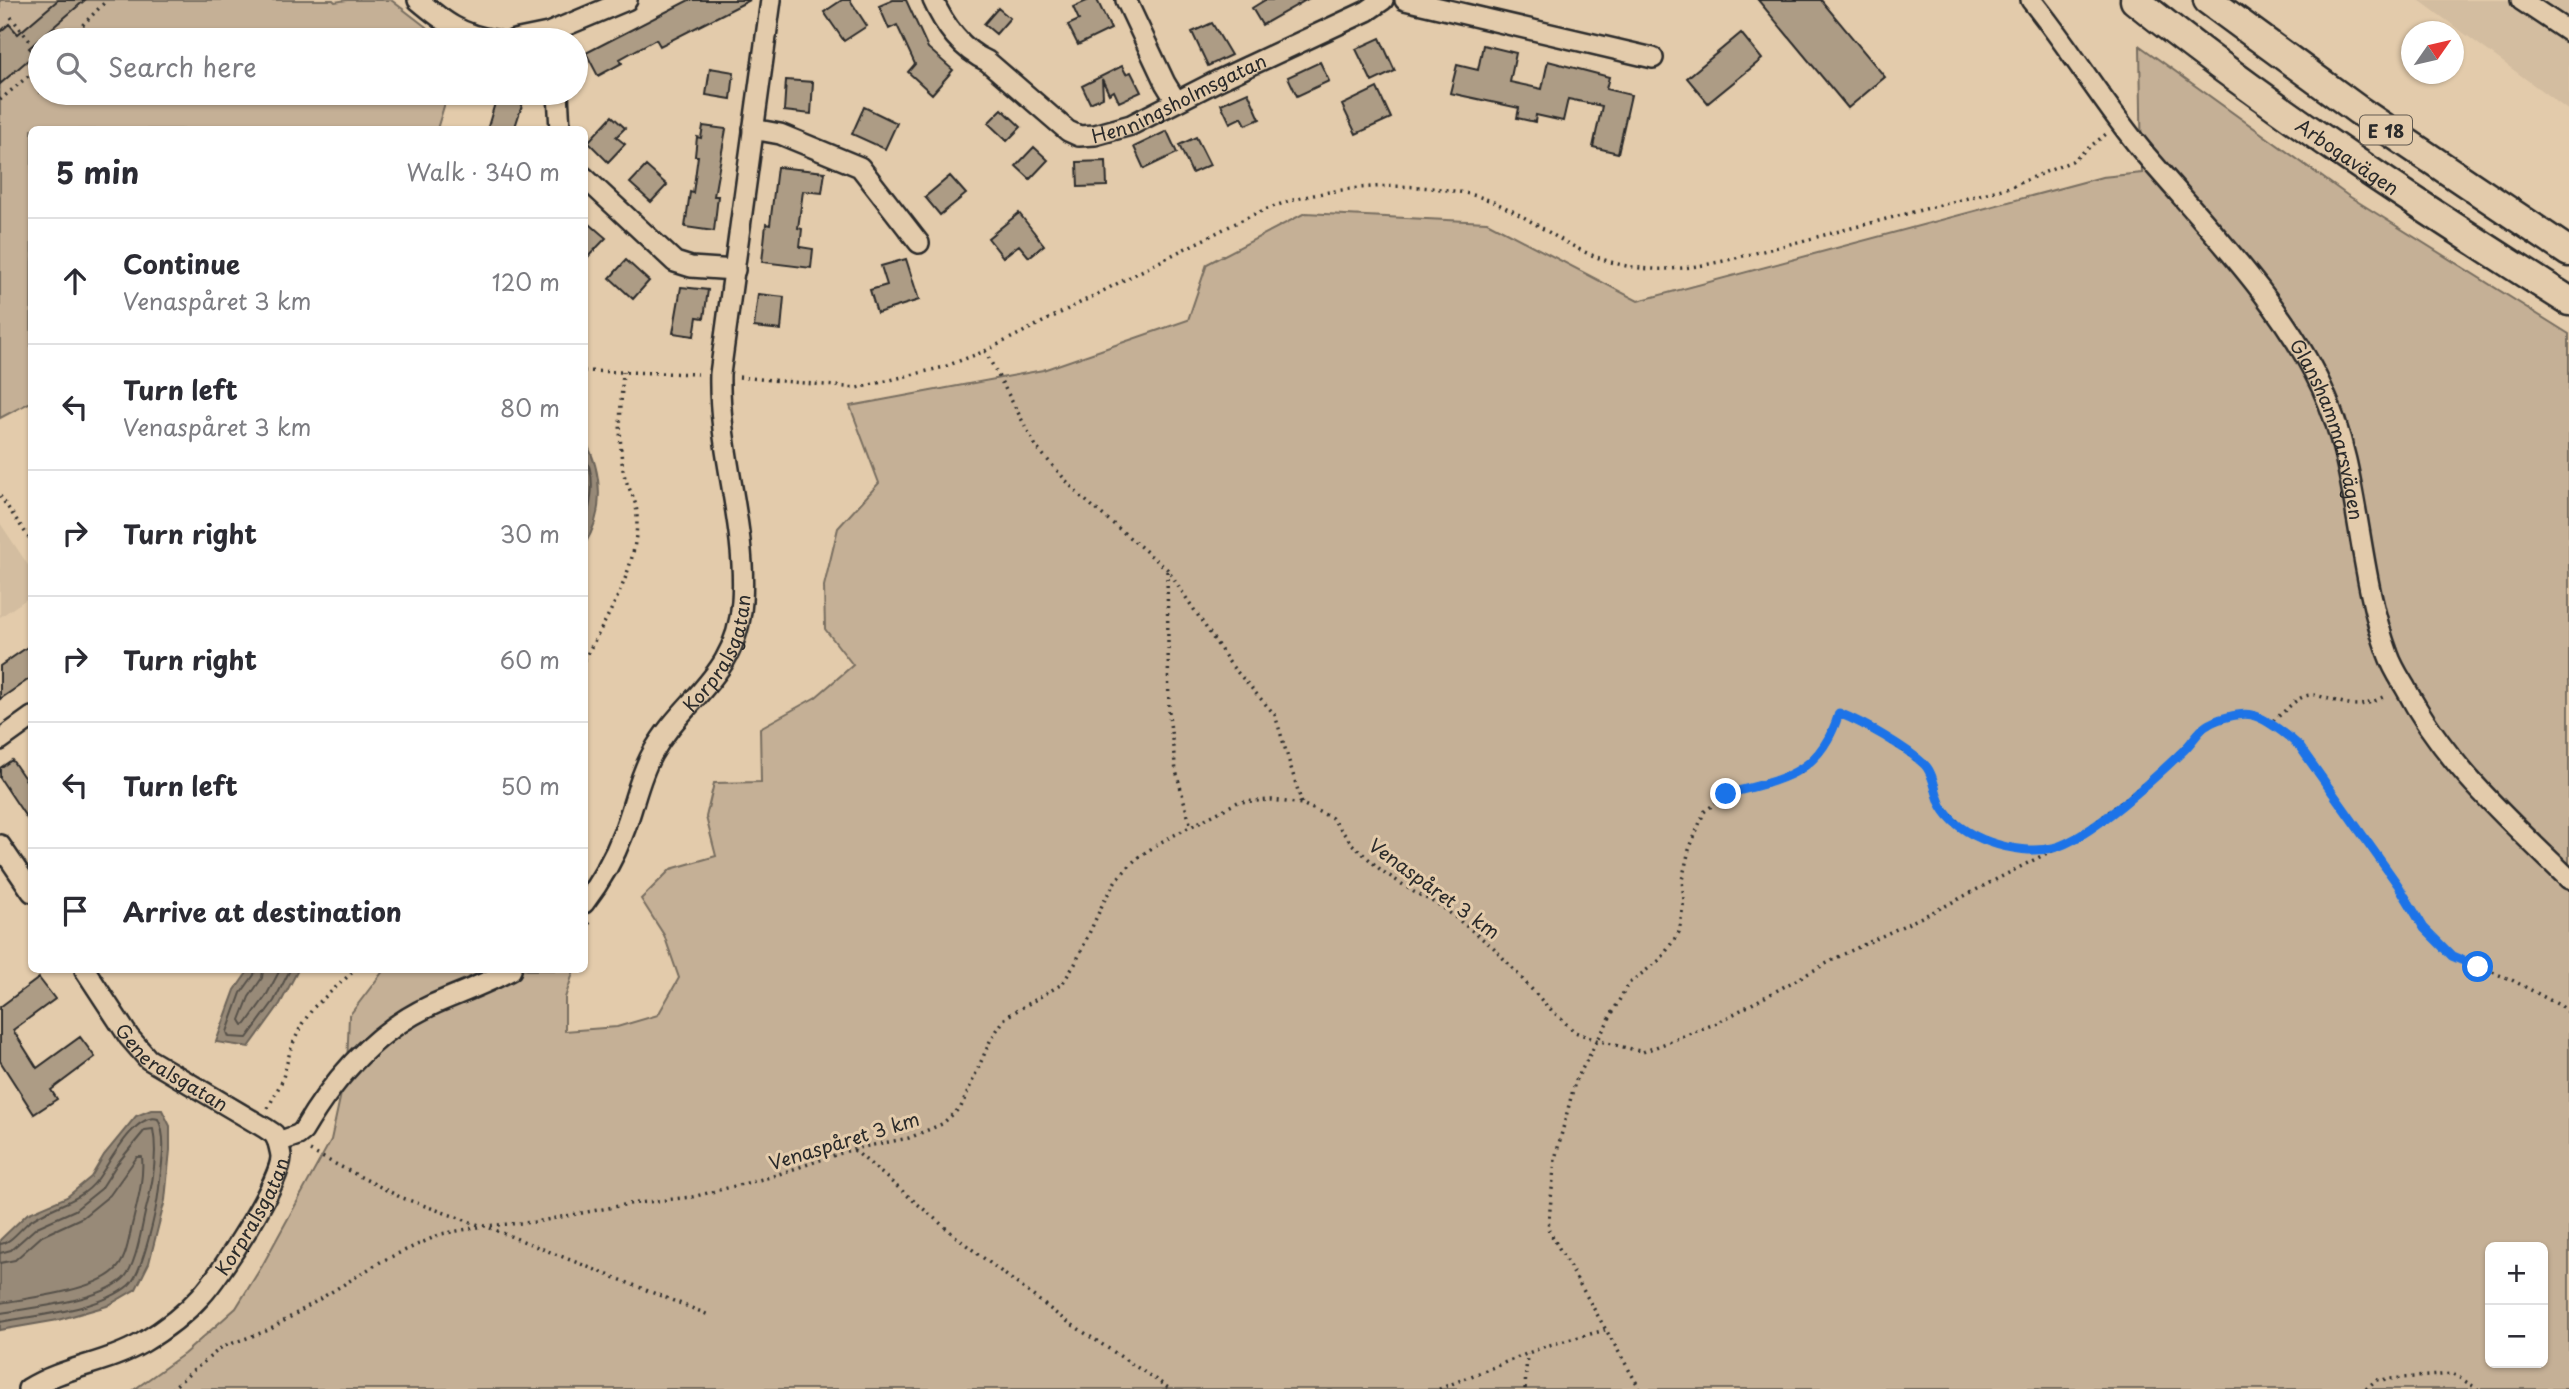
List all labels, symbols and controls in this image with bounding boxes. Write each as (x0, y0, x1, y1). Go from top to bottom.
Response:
north arrow (2401, 21, 2464, 84)
search box (28, 28, 588, 105)
street label: Henningsholmsgatan (1088, 46, 1271, 149)
text: Search here (108, 47, 257, 86)
icon: search (52, 48, 90, 86)
street label: Arbogavägen (2290, 111, 2405, 201)
road number: E 18 (2360, 116, 2412, 145)
text: 5 min (56, 149, 139, 194)
text: Walk · 340 m (407, 154, 560, 189)
text: Continue (123, 244, 240, 283)
icon: ahead (56, 262, 94, 300)
text: 120 m (492, 264, 560, 299)
text: Venaspåret 3 km (123, 283, 312, 318)
street label: Glanshammarsvägen (2284, 333, 2371, 522)
text: Turn left (123, 370, 238, 409)
icon: left (56, 388, 94, 426)
text: 80 m (500, 390, 560, 425)
text: Venaspåret 3 km (123, 409, 312, 444)
icon: right (56, 514, 94, 552)
text: Turn right (123, 514, 257, 553)
text: 30 m (499, 516, 560, 551)
street label: Korpralsgatan (676, 594, 756, 718)
icon: right (56, 640, 94, 678)
text: Turn right (123, 640, 257, 679)
text: 60 m (500, 642, 560, 677)
icon: left (56, 766, 94, 804)
text: Turn left (123, 766, 238, 805)
text: 50 m (500, 768, 560, 803)
route end (1710, 778, 1741, 809)
street label: Venaspåret 3 km (1364, 831, 1506, 945)
icon: arrive (56, 892, 94, 930)
text: Arrive at destination (123, 892, 402, 931)
route start (2462, 951, 2493, 982)
street label: Generalsgatan (109, 1017, 234, 1117)
street label: Venaspåret 3 km (765, 1104, 923, 1176)
street label: Korpralsgatan (208, 1155, 295, 1281)
map controls (2485, 1242, 2548, 1368)
button: + (2485, 1242, 2548, 1305)
button: − (2485, 1305, 2548, 1368)

